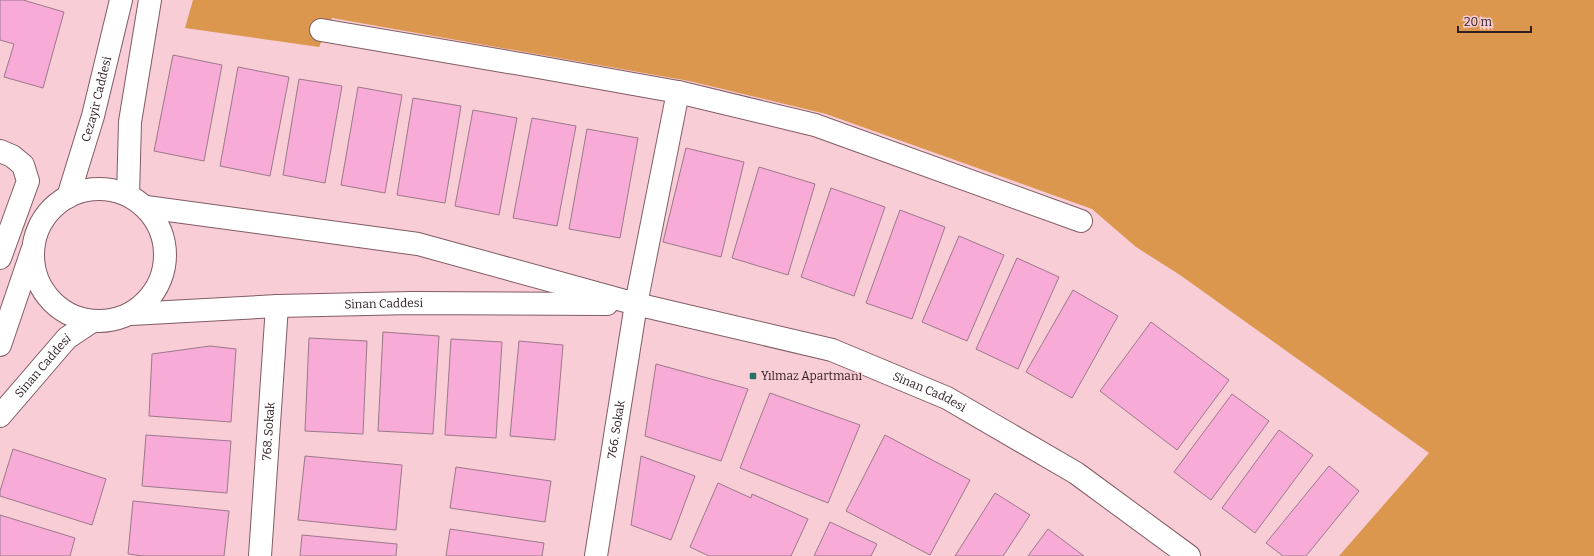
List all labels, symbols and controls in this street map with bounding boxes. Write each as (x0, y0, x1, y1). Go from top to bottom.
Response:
scale bar (1458, 8, 1531, 34)
text: 20 m (1464, 15, 1493, 29)
street label: Cezayir Caddesi (78, 55, 114, 144)
street label: Sinan Caddesi (344, 296, 424, 312)
street label: Sinan Caddesi (12, 331, 73, 400)
place label: Yılmaz Apartmanı (761, 369, 862, 383)
street label: Sinan Caddesi (891, 369, 969, 415)
marker: Yılmaz Apartmanı (748, 371, 758, 381)
street label: 766. Sokak (605, 399, 628, 460)
street label: 768. Sokak (260, 401, 277, 461)

